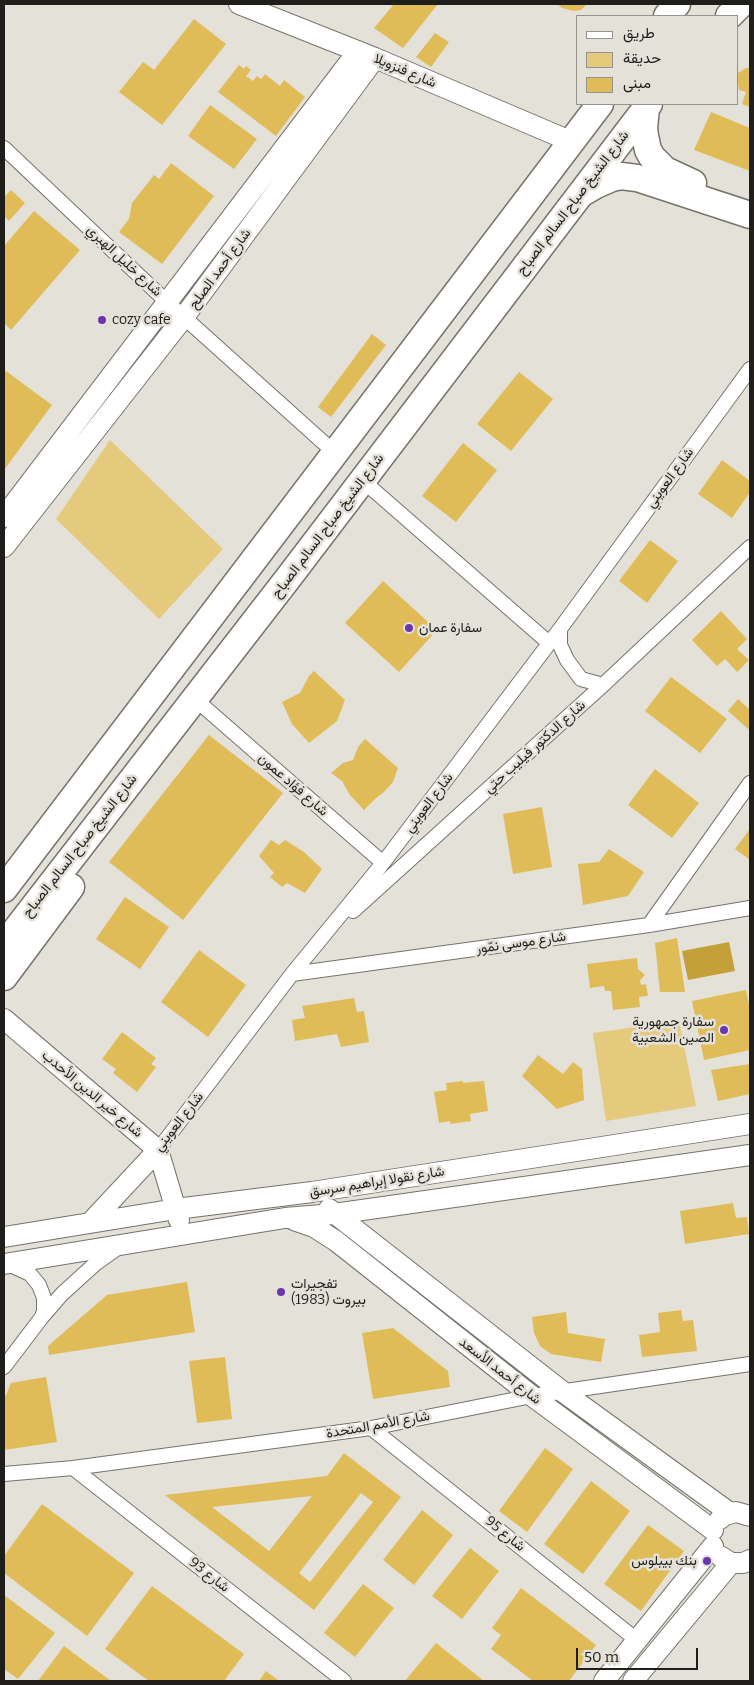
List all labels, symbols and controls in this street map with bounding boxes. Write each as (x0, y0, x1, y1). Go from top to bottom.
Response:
legend (576, 15, 739, 105)
text: طريق (623, 24, 655, 42)
text: حديقة (623, 49, 661, 67)
street label: شارع فنزويلا (371, 50, 439, 92)
text: مبنى (623, 74, 651, 92)
street label: شارع الشيخ صباح السالم الصباح (513, 128, 633, 278)
street label: شارع خليل الهبري (83, 222, 165, 300)
street label: شارع أحمد الصلح (185, 226, 255, 312)
place label: cozy cafe (112, 312, 171, 328)
marker: cozy cafe (96, 314, 108, 326)
street label: شارع العويني (642, 444, 698, 512)
street label: شارع الشيخ صباح السالم الصباح (268, 451, 388, 601)
place label: سفارة عمان (419, 620, 482, 636)
marker: سفارة عمان (403, 622, 415, 634)
street label: شارع الدكتور فيليب حتي (481, 697, 589, 797)
street label: شارع فؤاد عمون (255, 750, 331, 820)
street label: شارع العويني (401, 770, 457, 836)
street label: شارع الشيخ صباح السالم الصباح (19, 771, 141, 921)
street label: شارع موسى نمّور (475, 928, 567, 958)
place label: سفارة جمهورية الصين الشعبية (632, 1014, 714, 1046)
marker: سفارة جمهورية الصين الشعبية (718, 1024, 730, 1036)
street label: شارع خير الدين الأحدب (38, 1047, 146, 1141)
street label: شارع العويني (151, 1089, 207, 1155)
street label: شارع نقولا إبراهيم سرسق (308, 1163, 446, 1201)
place label: تفجيرات بيروت (1983) (291, 1276, 366, 1308)
marker: تفجيرات بيروت (1983) (275, 1286, 287, 1298)
street label: شارع أحمد الأسعد (456, 1334, 544, 1408)
street label: شارع الأمم المتحدة (325, 1408, 431, 1442)
street label: شارع 95 (482, 1513, 528, 1555)
place label: بنك بيبلوس (631, 1553, 697, 1569)
street label: شارع 93 (185, 1554, 233, 1596)
marker: بنك بيبلوس (701, 1555, 713, 1567)
scale bar (579, 1638, 702, 1670)
text: 50 m (584, 1648, 619, 1666)

